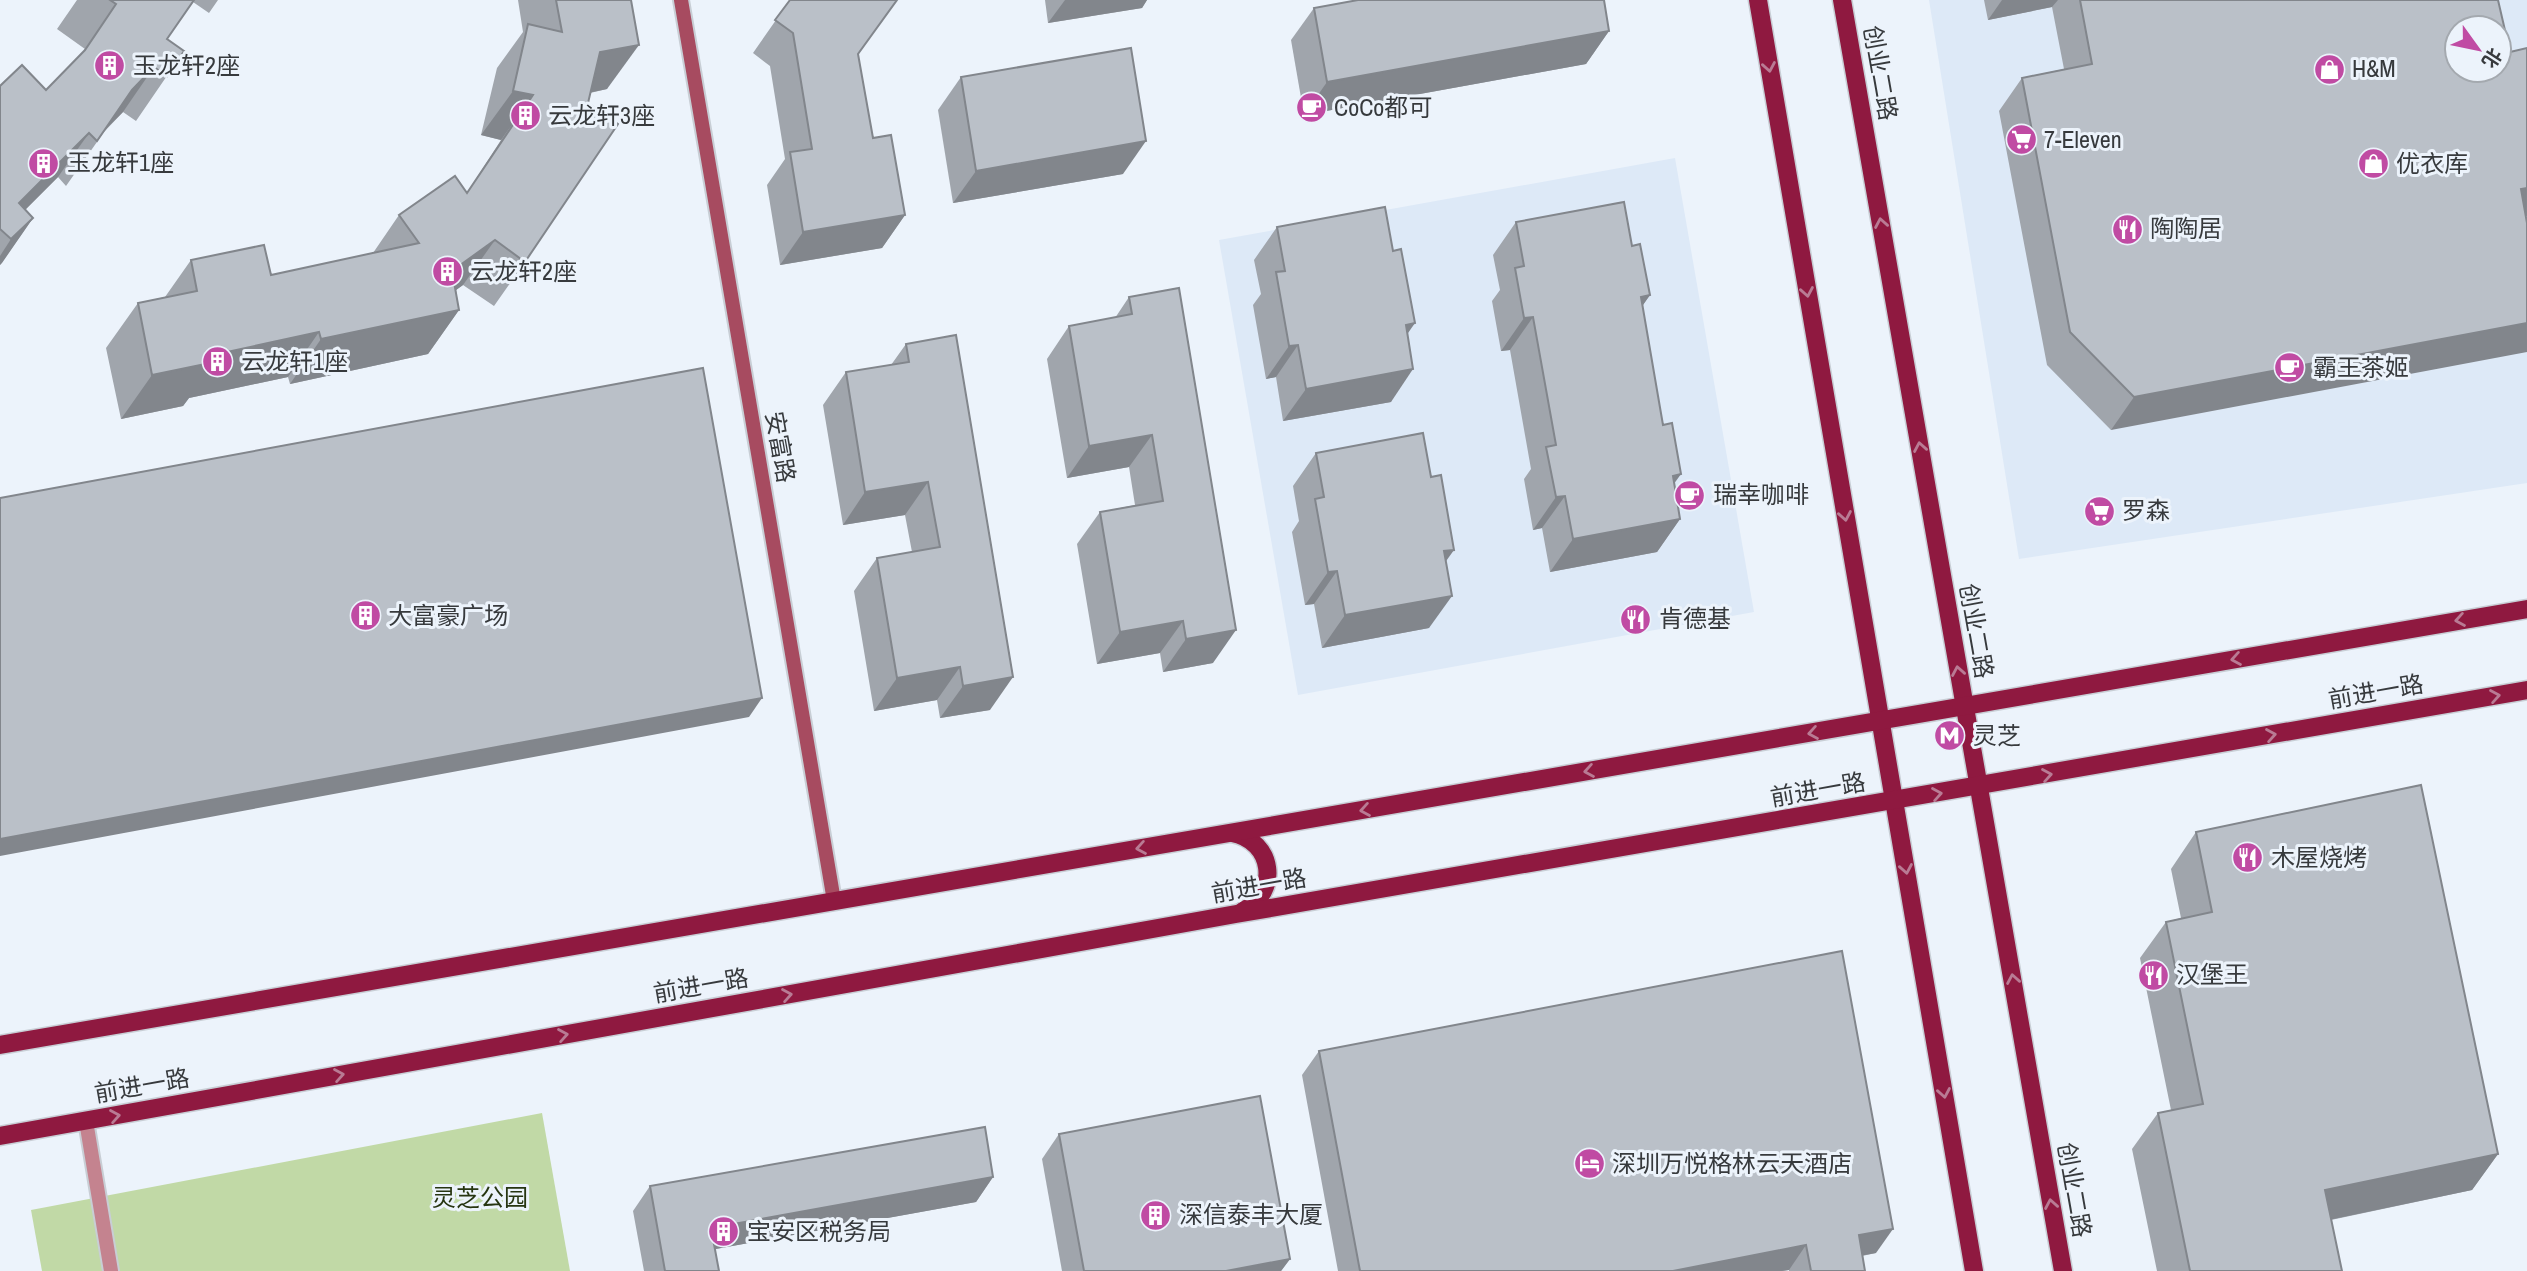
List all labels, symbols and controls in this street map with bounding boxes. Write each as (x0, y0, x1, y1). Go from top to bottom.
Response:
north arrow (2443, 14, 2513, 84)
street label: 创业二路 (1857, 23, 1905, 123)
text: 北 (2476, 43, 2508, 73)
building icon: 玉龙轩2座 (93, 49, 127, 83)
place label: 玉龙轩2座 (133, 49, 240, 81)
shop icon: H&M (2312, 52, 2346, 86)
place label: H&M (2352, 52, 2396, 84)
one-way arrow (1761, 61, 1776, 73)
cafe icon: CoCo都可 (1294, 91, 1328, 125)
place label: CoCo都可 (1334, 91, 1432, 123)
building icon: 云龙轩3座 (508, 99, 542, 133)
place label: 云龙轩3座 (548, 99, 655, 131)
supermarket icon: 7-Eleven (2004, 123, 2038, 157)
place label: 7-Eleven (2044, 123, 2122, 155)
building icon: 玉龙轩1座 (27, 146, 61, 180)
place label: 玉龙轩1座 (67, 146, 174, 178)
shop icon: 优衣库 (2356, 147, 2390, 181)
place label: 优衣库 (2396, 147, 2468, 179)
restaurant icon: 陶陶居 (2110, 212, 2144, 246)
place label: 陶陶居 (2150, 212, 2222, 244)
one-way arrow (1874, 217, 1889, 229)
building icon: 云龙轩2座 (430, 255, 464, 289)
place label: 云龙轩2座 (470, 255, 577, 287)
one-way arrow (1799, 286, 1814, 297)
building icon: 云龙轩1座 (201, 345, 235, 379)
place label: 云龙轩1座 (241, 345, 348, 377)
cafe icon: 霸王茶姬 (2273, 351, 2307, 385)
place label: 霸王茶姬 (2313, 351, 2409, 383)
street label: 安富路 (759, 409, 803, 485)
one-way arrow (1913, 441, 1928, 453)
cafe icon: 瑞幸咖啡 (1673, 478, 1707, 512)
place label: 瑞幸咖啡 (1713, 478, 1809, 510)
supermarket icon: 罗森 (2082, 494, 2116, 528)
place label: 罗森 (2122, 494, 2170, 526)
one-way arrow (1837, 510, 1852, 522)
street label: 创业二路 (1953, 581, 2001, 681)
building icon: 大富豪广场 (348, 599, 382, 633)
place label: 大富豪广场 (388, 599, 508, 631)
restaurant icon: 肯德基 (1619, 602, 1653, 636)
place label: 肯德基 (1659, 602, 1731, 634)
one-way arrow (2454, 612, 2466, 627)
one-way arrow (2230, 651, 2241, 666)
one-way arrow (1951, 665, 1966, 677)
street label: 前进一路 (2326, 667, 2426, 715)
one-way arrow (2489, 689, 2501, 704)
metro station icon: 灵芝 (1933, 719, 1967, 753)
place label: 灵芝 (1973, 719, 2021, 751)
one-way arrow (1807, 724, 1819, 739)
one-way arrow (2265, 728, 2277, 743)
one-way arrow (1583, 763, 1595, 778)
street label: 前进一路 (1768, 765, 1868, 813)
one-way arrow (2041, 768, 2053, 783)
one-way arrow (1931, 787, 1943, 802)
one-way arrow (1359, 802, 1371, 817)
one-way arrow (1135, 840, 1147, 855)
restaurant icon: 木屋烧烤 (2231, 841, 2265, 875)
place label: 木屋烧烤 (2271, 841, 2367, 873)
street label: 前进一路 (1209, 861, 1309, 909)
one-way arrow (1897, 863, 1912, 875)
restaurant icon: 汉堡王 (2136, 958, 2170, 992)
place label: 汉堡王 (2176, 958, 2248, 990)
street label: 前进一路 (651, 961, 751, 1009)
one-way arrow (2006, 974, 2021, 985)
one-way arrow (781, 988, 793, 1003)
one-way arrow (557, 1028, 569, 1043)
street label: 前进一路 (92, 1061, 192, 1109)
one-way arrow (333, 1069, 345, 1084)
one-way arrow (1936, 1087, 1951, 1099)
one-way arrow (109, 1109, 121, 1124)
street label: 创业二路 (2051, 1140, 2099, 1240)
hotel icon: 深圳万悦格林云天酒店 (1572, 1147, 1606, 1181)
place label: 深圳万悦格林云天酒店 (1612, 1147, 1852, 1179)
park label: 灵芝公园 (432, 1181, 528, 1213)
building icon: 深信泰丰大厦 (1139, 1198, 1173, 1232)
place label: 深信泰丰大厦 (1179, 1198, 1323, 1230)
one-way arrow (2044, 1198, 2059, 1210)
building icon: 宝安区税务局 (707, 1215, 741, 1249)
place label: 宝安区税务局 (747, 1215, 891, 1247)

